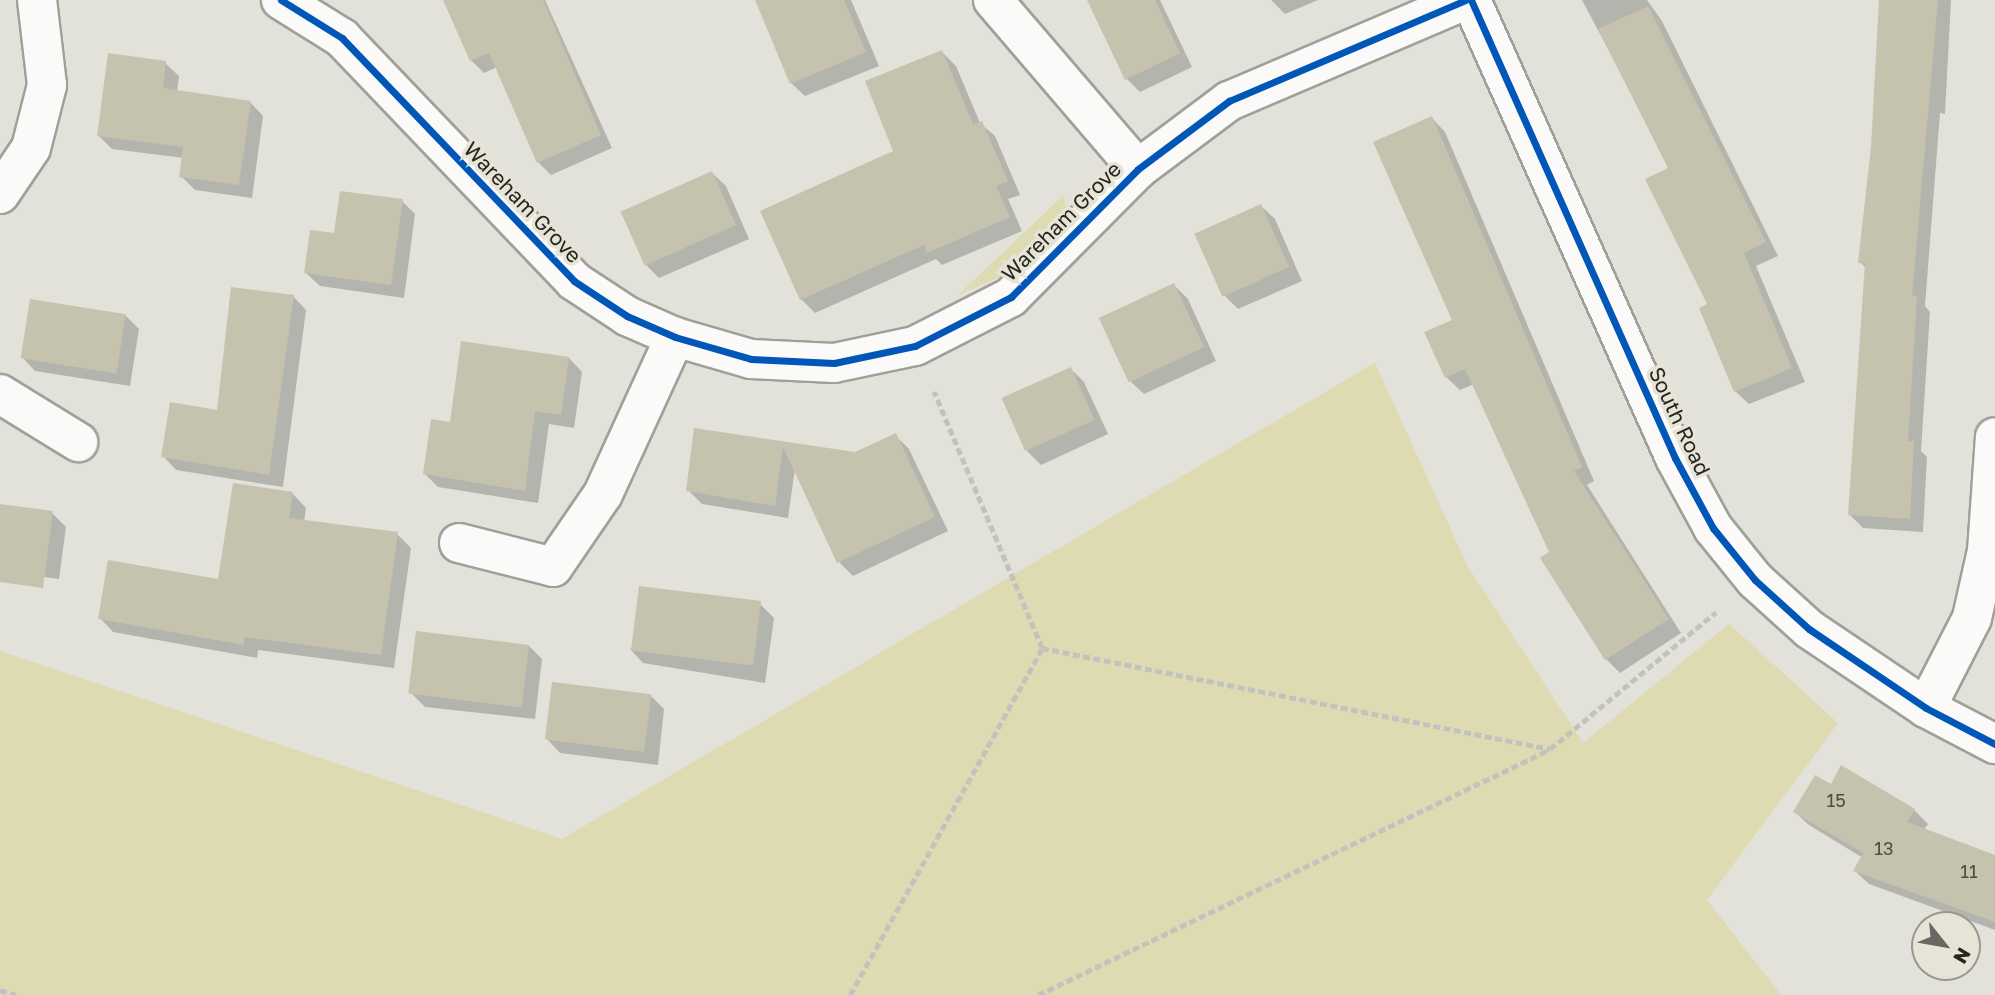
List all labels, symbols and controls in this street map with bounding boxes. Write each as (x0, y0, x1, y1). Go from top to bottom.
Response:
street label: Wareham Grove (459, 136, 587, 268)
street label: Wareham Grove (996, 156, 1126, 286)
street label: South Road (1644, 363, 1716, 479)
house number: 15 (1826, 789, 1846, 811)
house number: 13 (1874, 837, 1894, 859)
house number: 11 (1960, 860, 1978, 882)
north arrow (1911, 911, 1981, 981)
text: N (1949, 944, 1976, 968)

